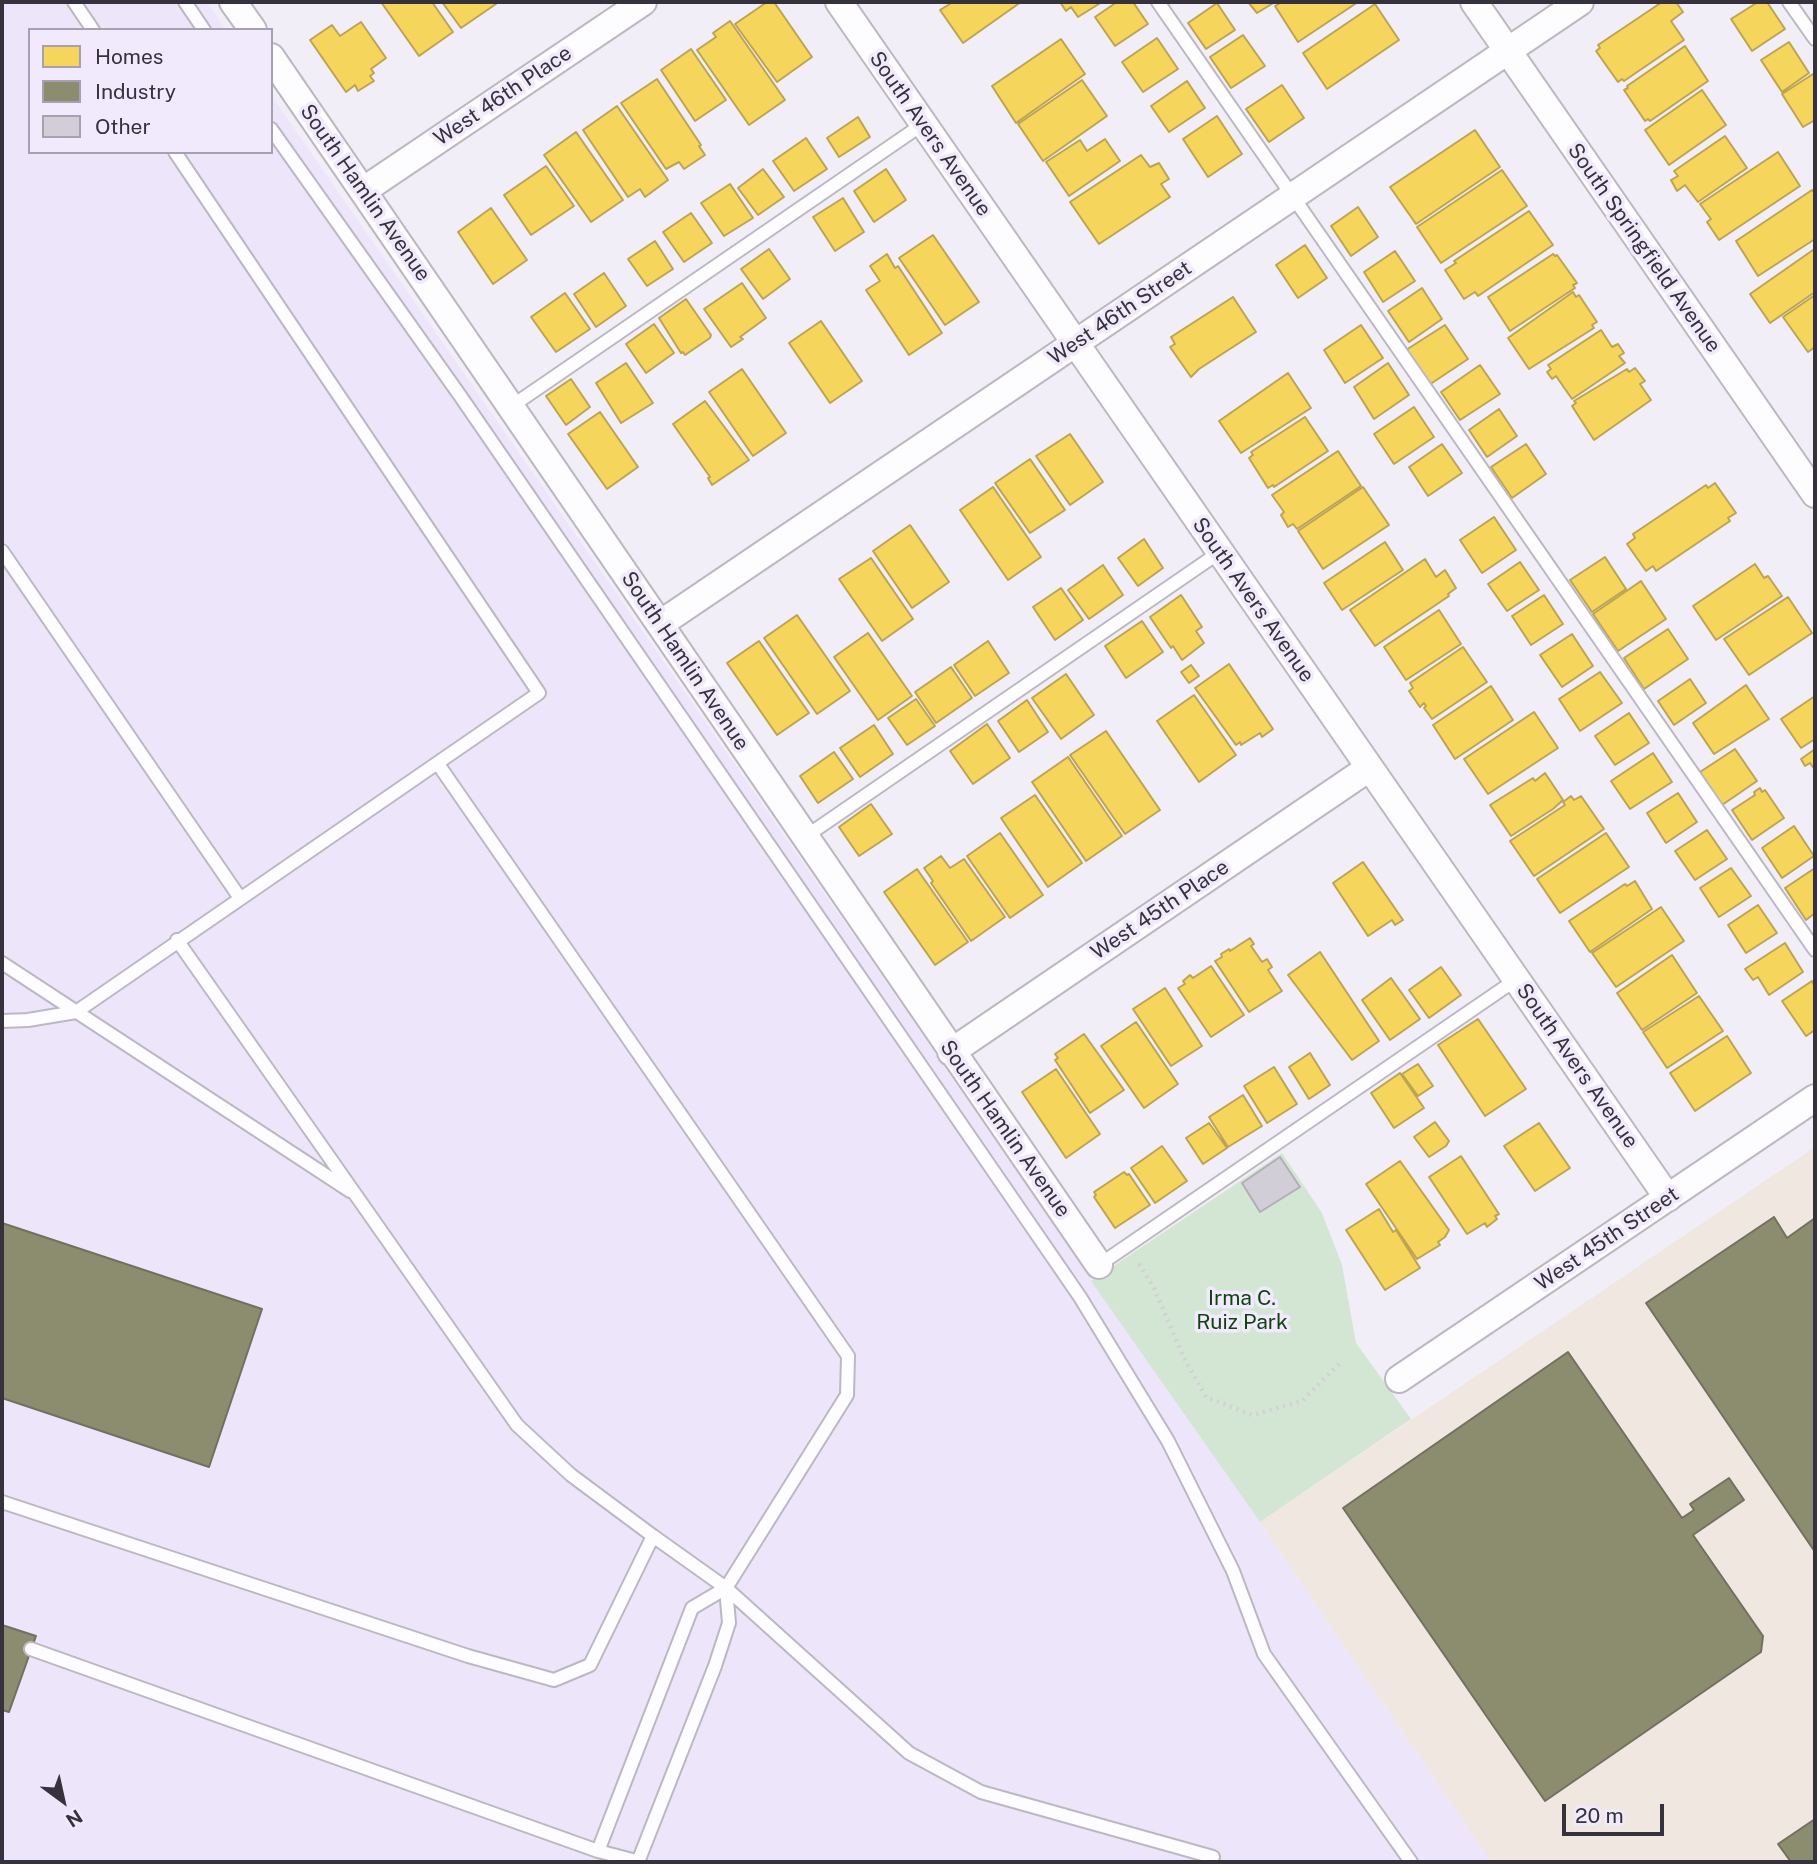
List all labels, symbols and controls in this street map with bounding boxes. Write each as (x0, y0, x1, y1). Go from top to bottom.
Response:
legend (28, 28, 273, 154)
street label: West 46th Place (429, 41, 577, 151)
text: Homes (95, 44, 163, 69)
street label: South Avers Avenue (864, 47, 996, 221)
text: Industry (95, 79, 176, 104)
street label: South Hamlin Avenue (294, 100, 436, 286)
text: Other (95, 114, 151, 139)
street label: South Springfield Avenue (1562, 138, 1726, 358)
street label: West 46th Street (1044, 256, 1196, 370)
street label: South Avers Avenue (1187, 513, 1319, 687)
street label: South Hamlin Avenue (616, 567, 754, 755)
street label: West 45th Place (1086, 855, 1234, 965)
street label: South Avers Avenue (1511, 979, 1643, 1153)
street label: South Hamlin Avenue (934, 1036, 1076, 1222)
street label: West 45th Street (1530, 1182, 1684, 1296)
park label: Irma C. Ruiz Park (1196, 1286, 1288, 1336)
north arrow (28, 1766, 98, 1836)
scale bar (1565, 1790, 1666, 1834)
text: 20 m (1575, 1803, 1624, 1828)
text: N (62, 1805, 87, 1832)

